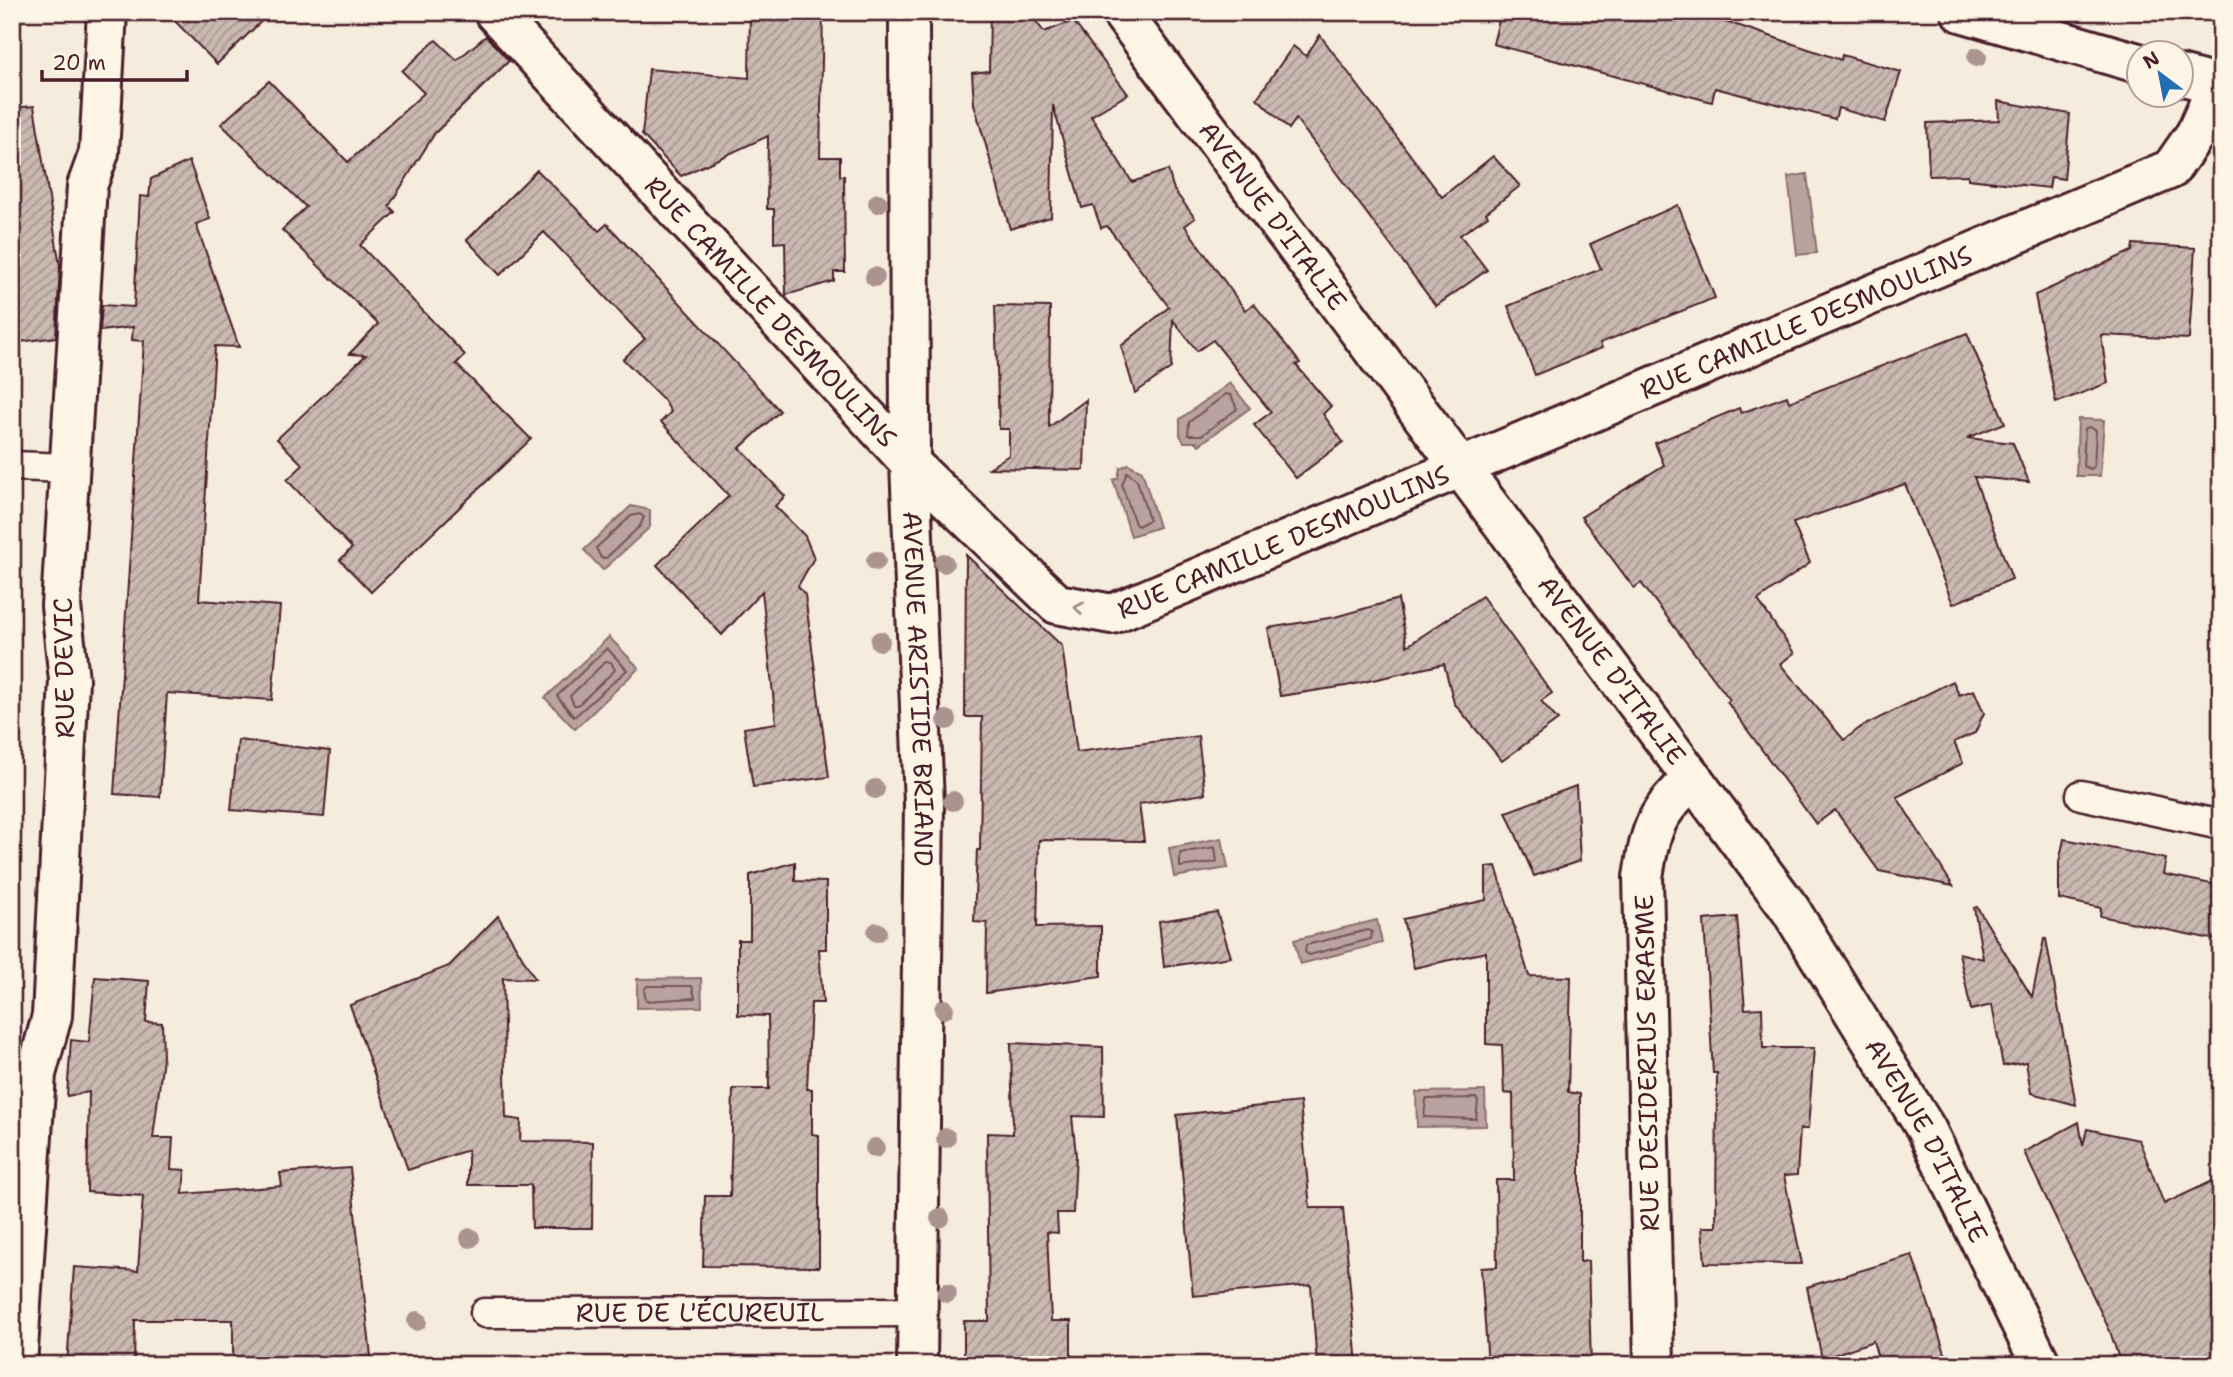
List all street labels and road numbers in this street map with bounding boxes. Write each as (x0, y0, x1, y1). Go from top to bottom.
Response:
street label: AVENUE D'ITALIE (1191, 114, 1355, 317)
street label: RUE CAMILLE DESMOULINS (637, 169, 905, 455)
street label: RUE CAMILLE DESMOULINS (1635, 237, 1977, 407)
street label: RUE CAMILLE DESMOULINS (1112, 456, 1454, 627)
street label: AVENUE ARISTIDE BRIAND (895, 510, 942, 867)
street label: AVENUE D'ITALIE (1530, 568, 1694, 772)
street label: RUE DEVIC (45, 597, 82, 739)
street label: RUE DESIDERIUS ERASME (1626, 894, 1667, 1232)
street label: AVENUE D'ITALIE (1857, 1031, 1997, 1248)
street label: RUE DE L'ÉCUREUIL (576, 1294, 824, 1330)

